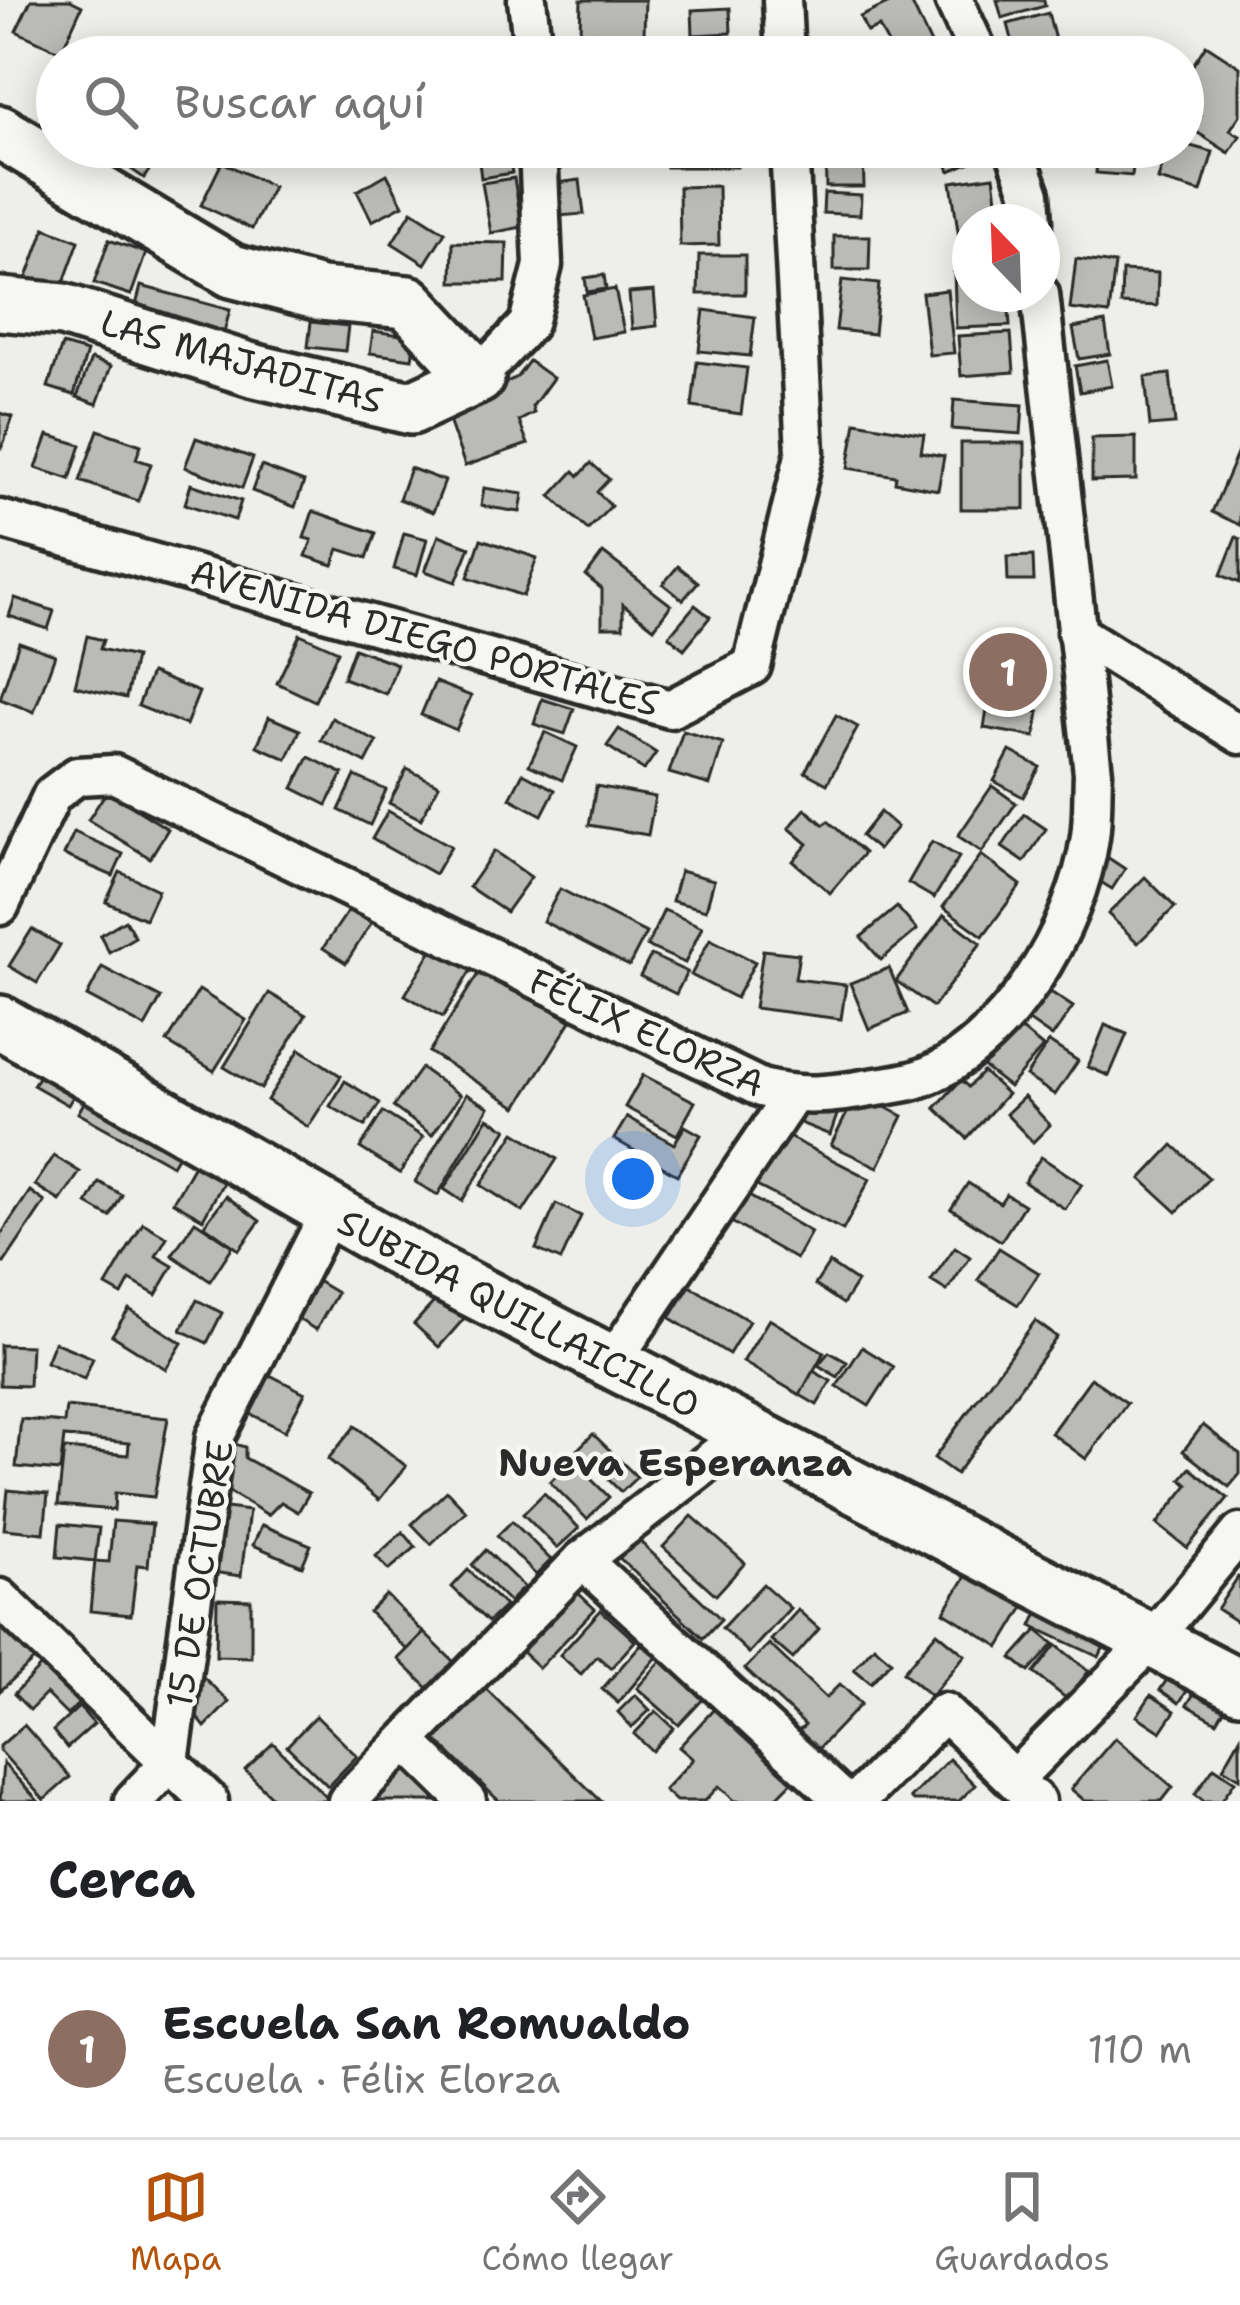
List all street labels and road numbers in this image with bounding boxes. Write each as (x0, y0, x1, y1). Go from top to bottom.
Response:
street label: LAS MAJADITAS (95, 298, 389, 425)
street label: AVENIDA DIEGO PORTALES (185, 547, 665, 728)
street label: FÉLIX ELORZA (521, 957, 772, 1108)
street label: SUBIDA QUILLAICILLO (329, 1197, 708, 1430)
street label: 15 DE OCTUBRE (154, 1437, 245, 1711)

